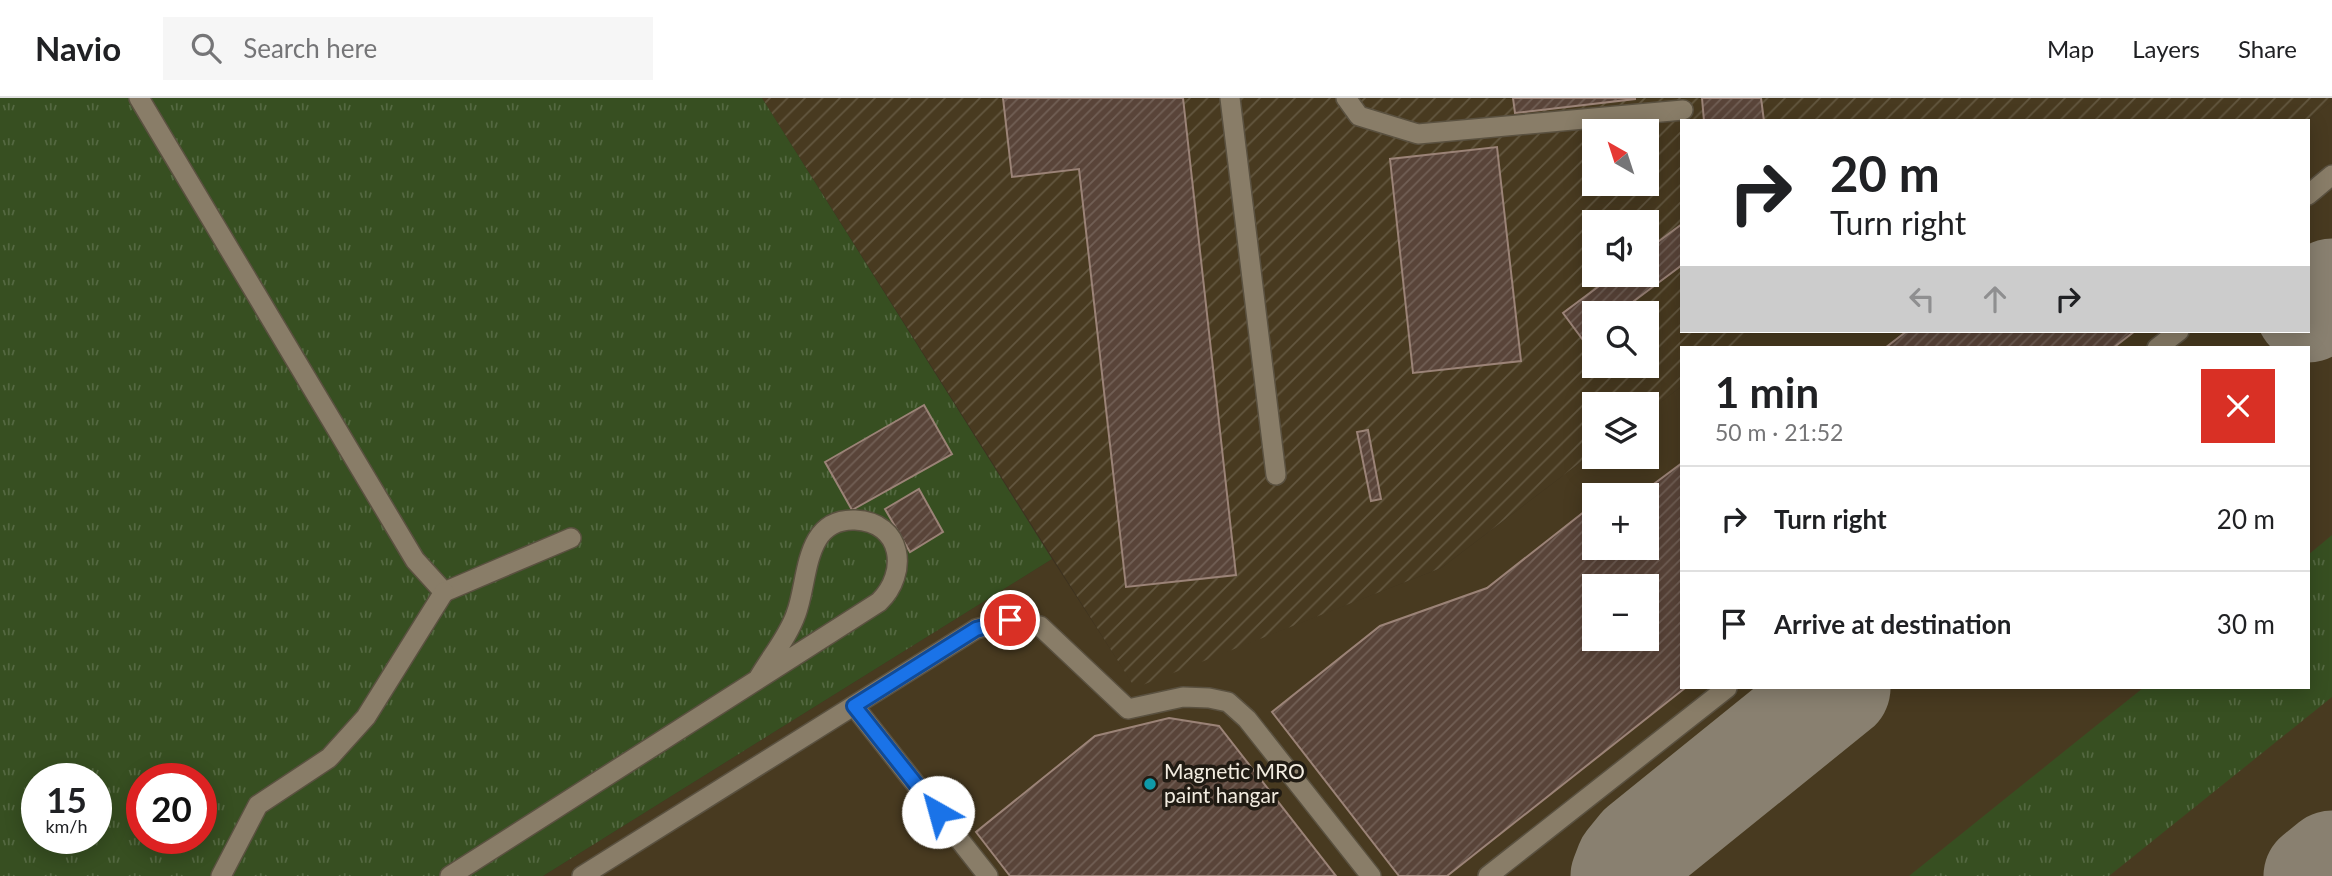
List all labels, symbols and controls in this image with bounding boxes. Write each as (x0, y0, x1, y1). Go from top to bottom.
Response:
search box (163, 17, 653, 80)
text: Navio (35, 28, 121, 68)
icon: search (187, 29, 225, 67)
text: Search here (243, 32, 377, 64)
text: Map (2047, 34, 2094, 63)
text: Layers (2132, 34, 2200, 63)
text: Share (2238, 34, 2297, 63)
north arrow (1582, 119, 1659, 196)
map controls (1582, 119, 1659, 651)
text: 20 m (1830, 144, 1940, 202)
icon: right (1715, 147, 1806, 238)
text: Turn right (1830, 203, 1966, 242)
button: sound (1582, 210, 1659, 287)
icon: left (1903, 280, 1941, 318)
icon: ahead (1976, 280, 2014, 318)
icon: right (2049, 280, 2087, 318)
button: search (1582, 301, 1659, 378)
text: 1 min (1715, 367, 1819, 417)
button: close (2201, 369, 2275, 443)
button: layers (1582, 392, 1659, 469)
text: 50 m · 21:52 (1715, 418, 1843, 446)
button: + (1582, 483, 1659, 560)
icon: right (1715, 500, 1753, 538)
text: Turn right (1774, 503, 1887, 535)
text: 20 m (2217, 503, 2275, 535)
button: − (1582, 574, 1659, 651)
pin (980, 590, 1040, 650)
icon: arrive (991, 601, 1029, 639)
icon: arrive (1715, 605, 1753, 643)
text: Arrive at destination (1774, 608, 2011, 640)
text: 30 m (2217, 608, 2275, 640)
place label: Magnetic MRO paint hangar (1164, 758, 1305, 807)
speed limit sign: 20 (126, 763, 217, 854)
position arrow (901, 775, 975, 849)
marker: Magnetic MRO paint hangar (1142, 776, 1158, 792)
text: 15 (46, 778, 87, 820)
text: km/h (45, 815, 88, 837)

